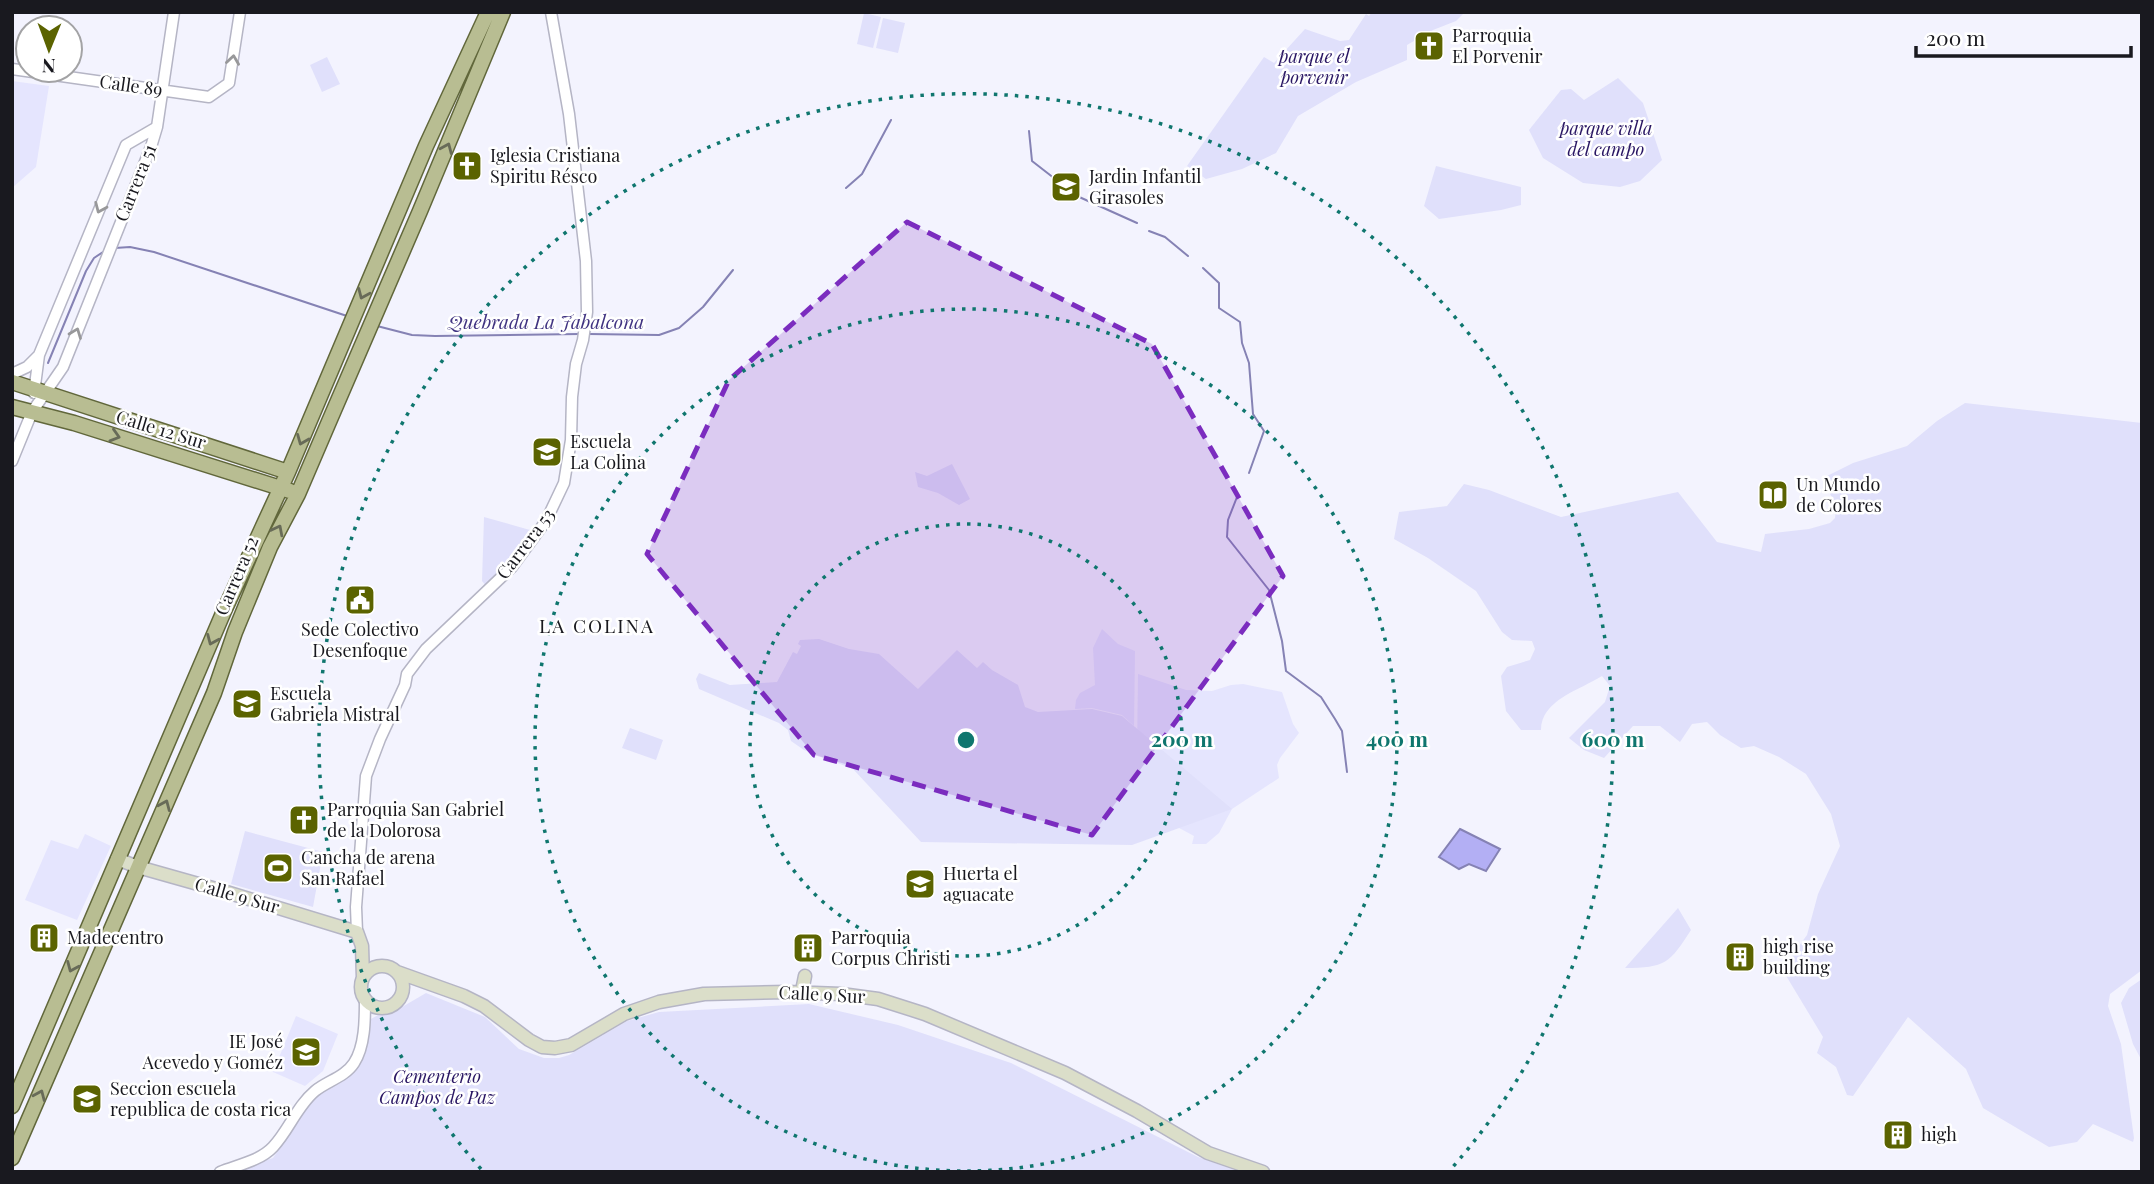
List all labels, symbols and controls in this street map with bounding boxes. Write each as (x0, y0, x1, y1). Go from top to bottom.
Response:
north arrow (14, 14, 84, 84)
scale bar (1916, 14, 2131, 58)
place label: Parroquia El Porvenir (1452, 23, 1543, 68)
text: 200 m (1926, 23, 1985, 51)
church icon: Parroquia El Porvenir (1412, 29, 1446, 63)
park label: parque el porvenir (1277, 44, 1350, 89)
text: N (41, 54, 56, 80)
one-way arrow (225, 54, 240, 66)
street label: Calle 89 (98, 69, 164, 101)
park label: parque villa del campo (1558, 116, 1653, 161)
street label: Carrera 51 (109, 140, 162, 225)
one-way arrow (438, 143, 452, 155)
place label: Iglesia Cristiana Spiritu Résco (490, 143, 620, 188)
church icon: Iglesia Cristiana Spiritu Résco (450, 149, 484, 183)
place label: Jardin Infantil Girasoles (1088, 164, 1201, 209)
school or university icon: Jardin Infantil Girasoles (1049, 170, 1083, 204)
one-way arrow (94, 200, 108, 213)
one-way arrow (357, 288, 371, 300)
water label: Quebrada La Jabalcona (447, 308, 644, 334)
one-way arrow (67, 328, 81, 340)
street label: Calle 12 Sur (113, 404, 209, 454)
one-way arrow (108, 427, 120, 442)
place label: Escuela La Colina (570, 429, 646, 474)
one-way arrow (296, 433, 310, 445)
school or university icon: Escuela La Colina (530, 435, 564, 469)
place label: Un Mundo de Colores (1796, 472, 1882, 517)
library icon: Un Mundo de Colores (1756, 478, 1790, 512)
street label: Carrera 53 (491, 503, 560, 584)
one-way arrow (270, 525, 284, 537)
street label: Carrera 52 (209, 533, 263, 619)
public building icon: Sede Colectivo Desenfoque (343, 583, 377, 617)
district label: LA COLINA (539, 612, 655, 638)
place label: Sede Colectivo Desenfoque (301, 617, 419, 662)
one-way arrow (207, 634, 221, 646)
place label: Escuela Gabriela Mistral (270, 681, 400, 726)
school or university icon: Escuela Gabriela Mistral (230, 687, 264, 721)
text: 200 m (1151, 724, 1213, 752)
text: 400 m (1366, 724, 1428, 752)
text: 600 m (1582, 724, 1644, 752)
centre of rings (954, 728, 978, 752)
place label: Parroquia San Gabriel de la Dolorosa (327, 797, 504, 842)
one-way arrow (156, 799, 170, 811)
church icon: Parroquia San Gabriel de la Dolorosa (287, 803, 321, 837)
place label: Cancha de arena San Rafael (301, 845, 435, 890)
sports icon: Cancha de arena San Rafael (261, 851, 295, 885)
place label: Huerta el aguacate (943, 861, 1018, 906)
school or university icon: Huerta el aguacate (903, 867, 937, 901)
street label: Calle 9 Sur (192, 872, 282, 919)
building icon: Madecentro (27, 921, 61, 955)
place label: Madecentro (67, 925, 164, 949)
place label: Parroquia Corpus Christi (831, 925, 951, 970)
building icon: Parroquia Corpus Christi (791, 931, 825, 965)
place label: high rise building (1763, 934, 1834, 979)
building icon: high rise building (1723, 940, 1757, 974)
one-way arrow (66, 960, 80, 972)
street label: Calle 9 Sur (778, 980, 866, 1008)
place label: IE José Acevedo y Goméz (142, 1029, 283, 1074)
school or university icon: IE José Acevedo y Goméz (289, 1035, 323, 1069)
park label: Cementerio Campos de Paz (379, 1064, 496, 1109)
place label: Seccion escuela republica de costa rica (110, 1076, 291, 1121)
school or university icon: Seccion escuela republica de costa rica (70, 1082, 104, 1116)
one-way arrow (32, 1090, 46, 1102)
building icon: high (1881, 1118, 1915, 1152)
place label: high (1921, 1122, 1957, 1146)

